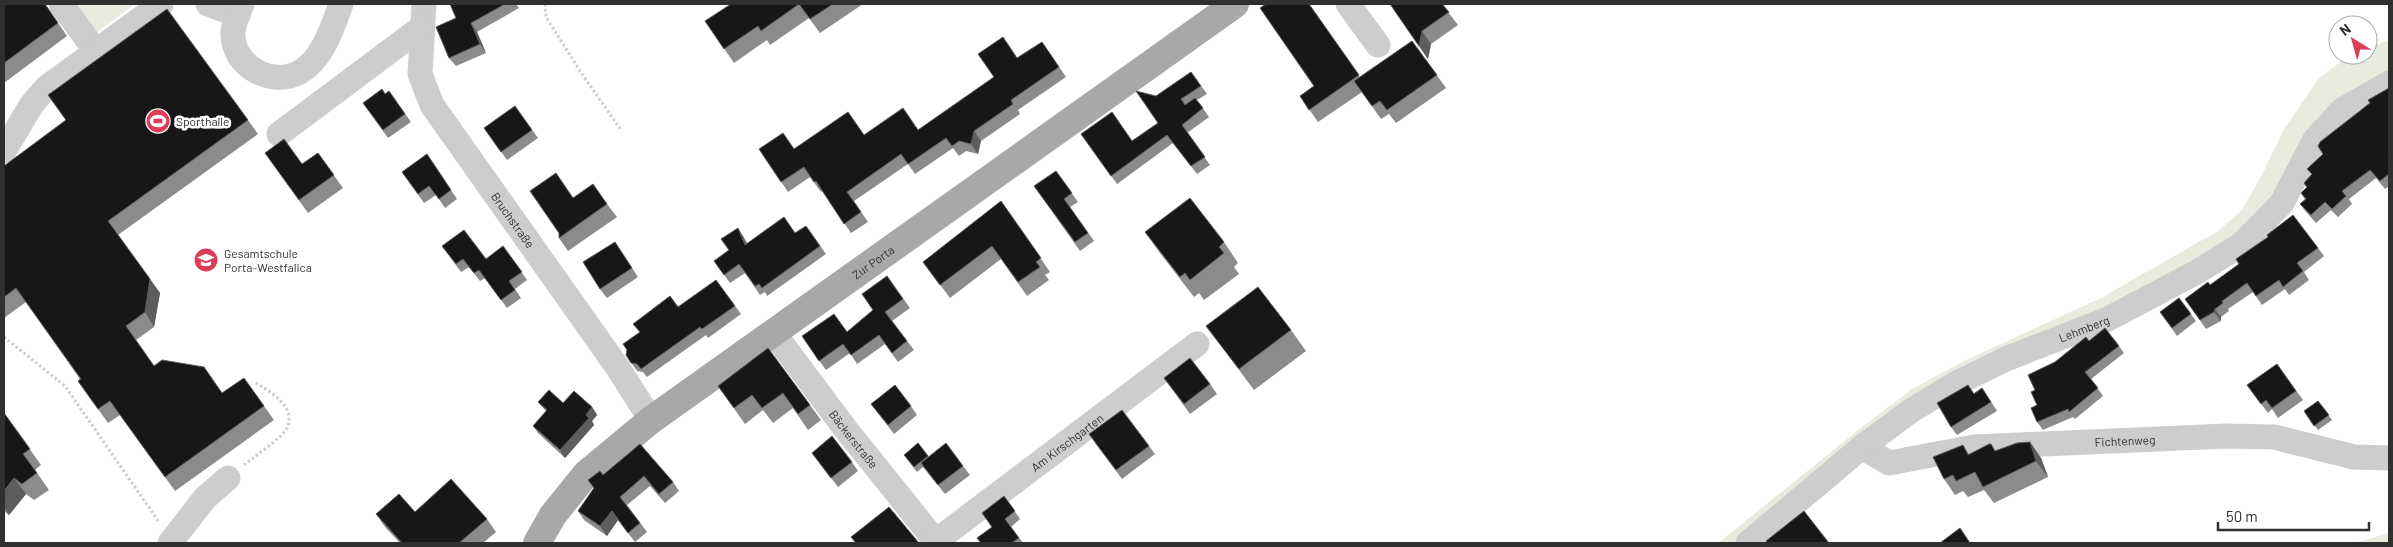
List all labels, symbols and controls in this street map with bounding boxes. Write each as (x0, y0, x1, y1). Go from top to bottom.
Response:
north arrow (2328, 15, 2378, 65)
text: N (2336, 20, 2354, 39)
sports icon: Sporthalle (145, 108, 171, 134)
place label: Sporthalle (176, 114, 230, 128)
street label: Bruchstraße (489, 189, 538, 250)
street label: Zur Porta (849, 242, 897, 282)
place label: Gesamtschule Porta-Westfalica (224, 246, 312, 274)
school or university icon: Gesamtschule Porta-Westfalica (193, 247, 219, 273)
street label: Lehmberg (2057, 312, 2111, 345)
street label: Bäckerstraße (827, 407, 881, 471)
street label: Am Kirschgarten (1028, 410, 1106, 474)
street label: Fichtenweg (2094, 432, 2156, 449)
scale bar (2218, 500, 2369, 532)
text: 50 m (2226, 507, 2258, 525)

